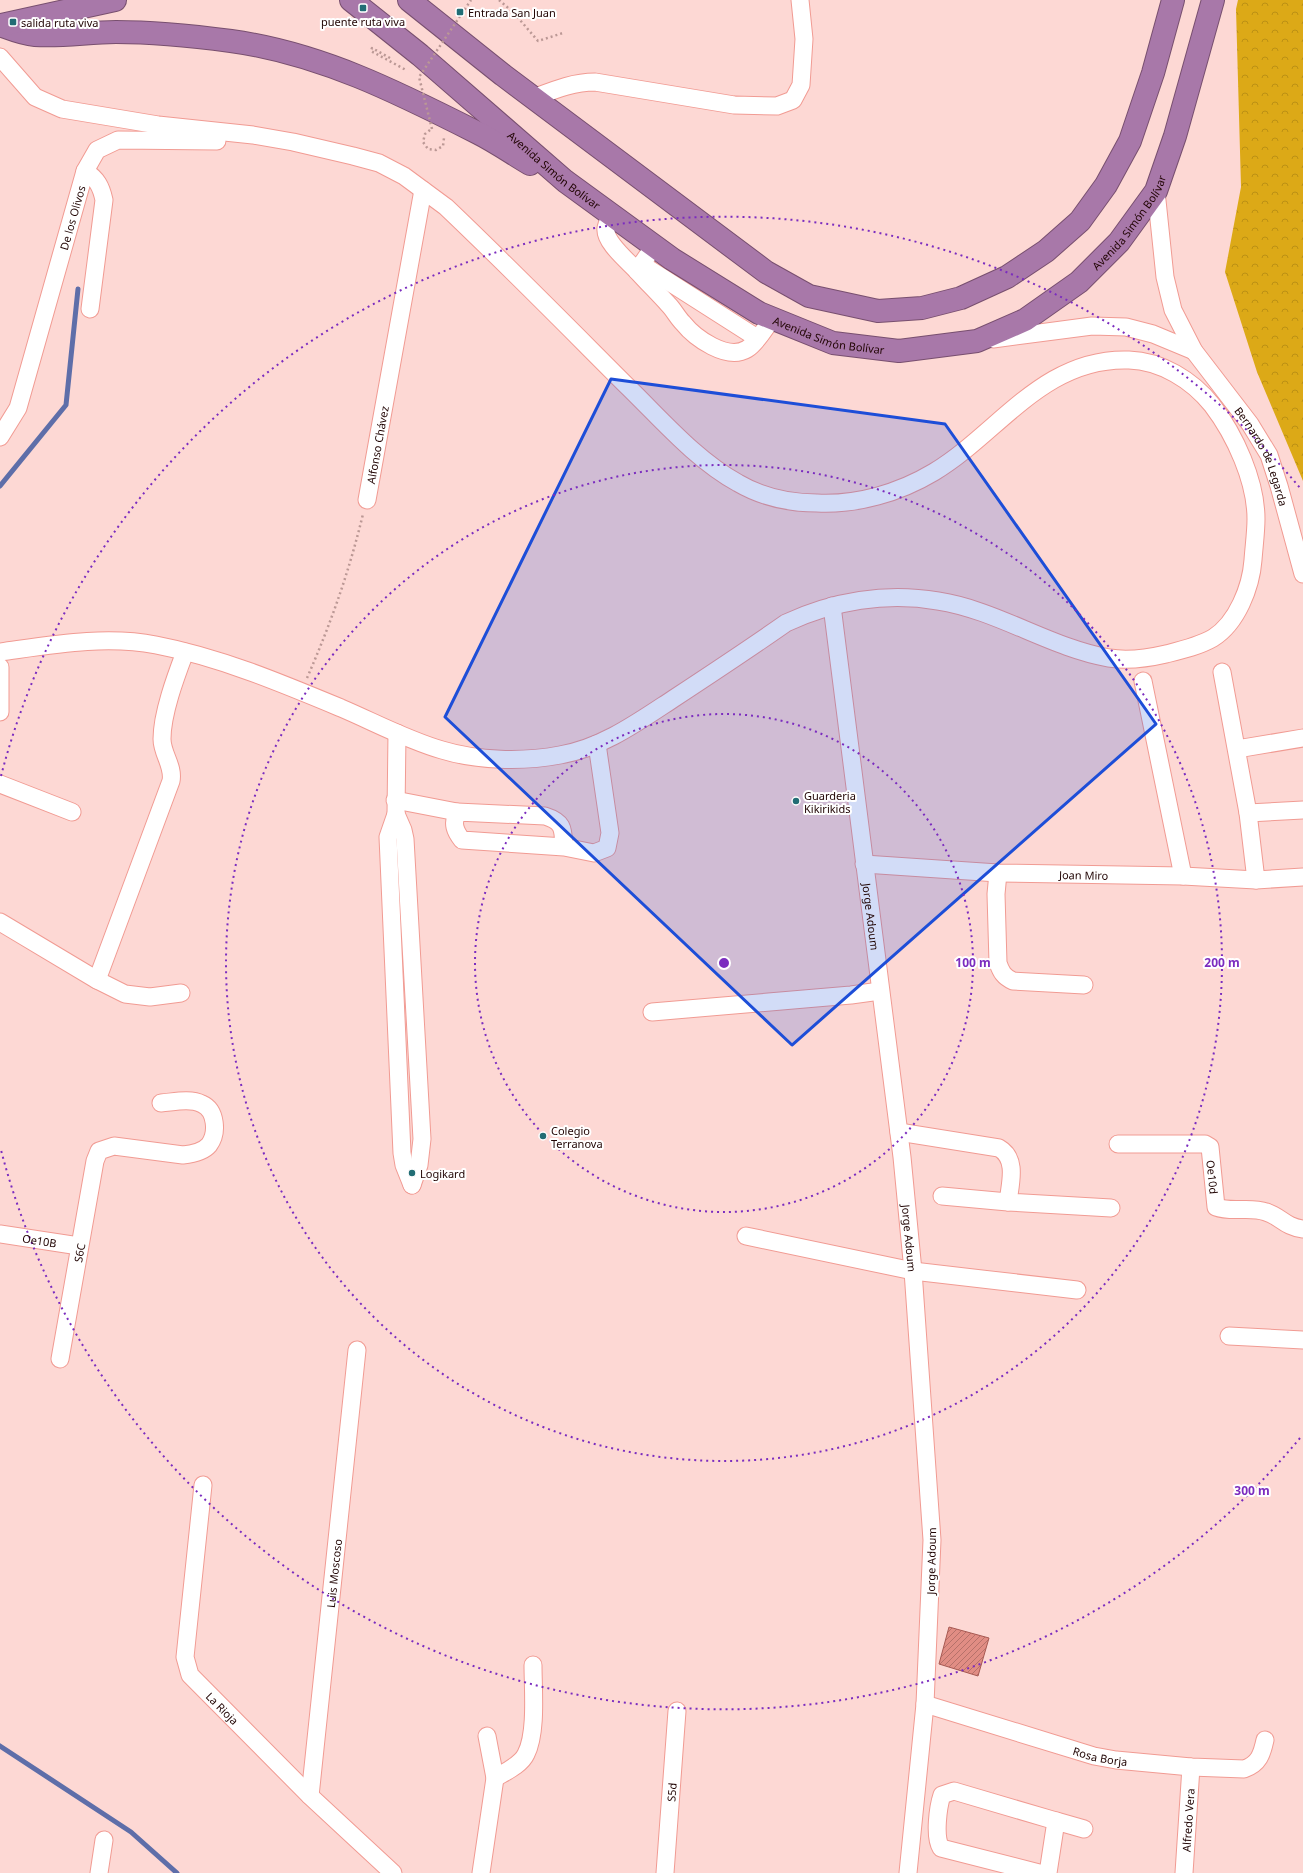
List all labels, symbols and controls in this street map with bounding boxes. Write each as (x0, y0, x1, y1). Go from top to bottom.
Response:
marker: puente ruta viva (358, 3, 368, 13)
place label: Entrada San Juan (468, 5, 556, 20)
marker: Entrada San Juan (455, 7, 465, 17)
place label: puente ruta viva (321, 14, 405, 29)
place label: salida ruta viva (21, 15, 98, 30)
marker: salida ruta viva (8, 17, 18, 27)
street label: Avenida Simón Bolívar (505, 127, 604, 212)
street label: Avenida Simón Bolívar (1088, 172, 1169, 273)
street label: De los Olivos (56, 184, 88, 252)
street label: Avenida Simón Bolívar (771, 312, 886, 357)
street label: Bernardo de Legarda (1232, 403, 1292, 508)
street label: Alfonso Chávez (363, 405, 391, 485)
place label: Guarderia Kikirikids (804, 788, 856, 816)
marker: Guarderia Kikirikids (791, 796, 801, 806)
street label: Joan Miro (1058, 866, 1109, 882)
street label: Jorge Adoum (860, 881, 883, 951)
text: 100 m (955, 954, 991, 971)
text: 200 m (1204, 954, 1240, 971)
centre of rings (717, 956, 731, 970)
place label: Colegio Terranova (551, 1123, 603, 1151)
marker: Colegio Terranova (538, 1131, 548, 1141)
street label: Oe10d (1204, 1159, 1222, 1195)
place label: Logikard (420, 1166, 465, 1181)
marker: Logikard (407, 1168, 417, 1178)
street label: Jorge Adoum (899, 1203, 921, 1273)
street label: Oe10B (21, 1230, 58, 1250)
street label: S6C (70, 1242, 88, 1263)
text: 300 m (1234, 1482, 1270, 1499)
street label: Jorge Adoum (923, 1527, 939, 1596)
street label: Luis Moscoso (322, 1538, 345, 1609)
street label: La Rioja (203, 1688, 242, 1727)
street label: Rosa Borja (1071, 1743, 1128, 1769)
street label: S5d (663, 1782, 679, 1802)
street label: Alfredo Vera (1178, 1788, 1197, 1852)

